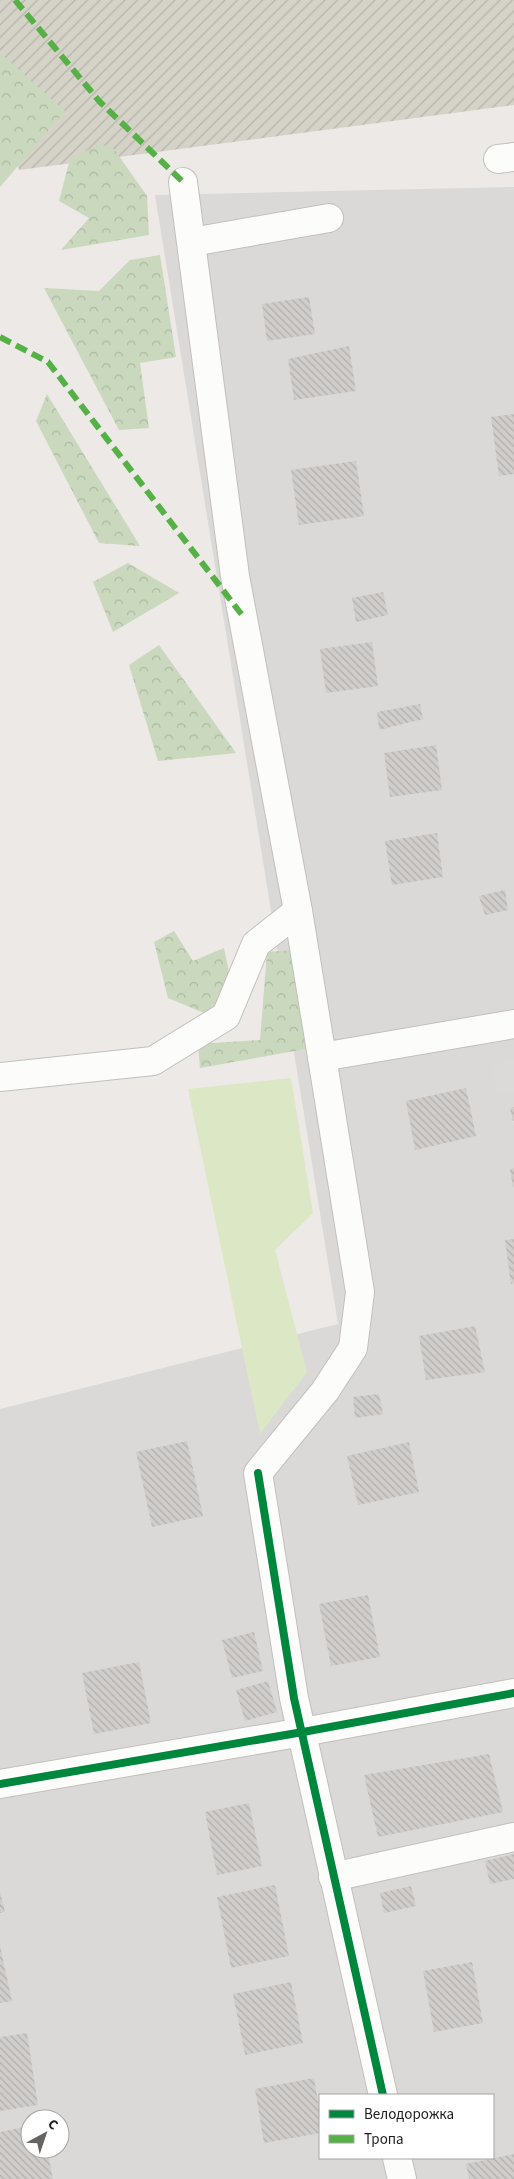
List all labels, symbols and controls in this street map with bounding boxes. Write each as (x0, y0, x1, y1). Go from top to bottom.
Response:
legend (319, 2094, 494, 2159)
text: Велодорожка (364, 2104, 454, 2125)
north arrow (20, 2109, 70, 2159)
text: С (43, 2115, 62, 2135)
text: Тропа (364, 2129, 404, 2150)

